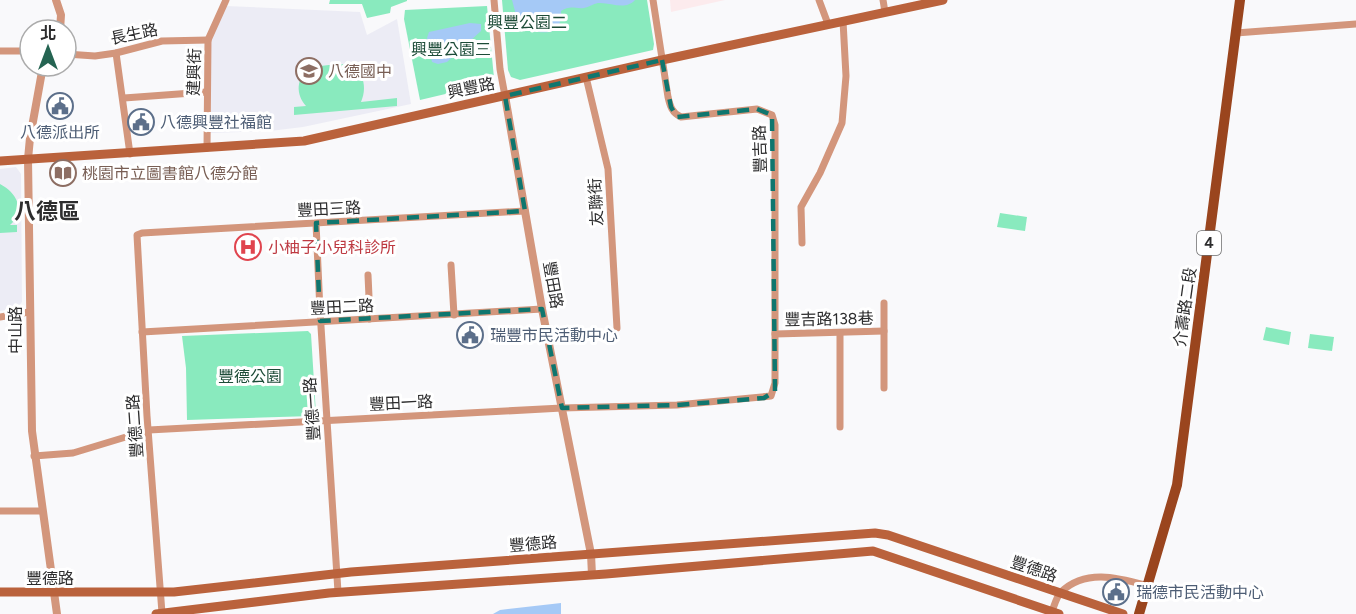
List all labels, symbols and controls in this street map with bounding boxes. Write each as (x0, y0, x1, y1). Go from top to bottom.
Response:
park label: 興豐公園二 (487, 13, 567, 32)
north arrow (18, 18, 78, 78)
street label: 長生路 (109, 20, 159, 48)
text: 北 (40, 24, 56, 43)
park label: 興豐公園三 (411, 40, 491, 59)
street label: 建興街 (184, 48, 204, 96)
school or university icon: 八德國中 (294, 56, 324, 86)
place label: 八德國中 (328, 62, 392, 81)
street label: 興豐路 (446, 74, 496, 102)
public building icon: 八德派出所 (45, 91, 75, 121)
public building icon: 八德興豐社福館 (126, 107, 156, 137)
place label: 八德興豐社福館 (160, 113, 272, 132)
place label: 八德派出所 (20, 123, 100, 142)
street label: 豐吉路 (750, 125, 770, 173)
library icon: 桃園市立圖書館八德分館 (48, 158, 78, 188)
place label: 桃園市立圖書館八德分館 (82, 164, 258, 183)
street label: 友聯街 (585, 178, 607, 226)
district label: 八德區 (14, 198, 80, 225)
street label: 豐田三路 (297, 198, 361, 220)
road number: 4 (1197, 231, 1221, 255)
hospital icon: 小柚子小兒科診所 (233, 232, 263, 262)
place label: 小柚子小兒科診所 (268, 238, 396, 257)
street label: 豐田路 (539, 260, 567, 310)
street label: 介壽路二段 (1170, 266, 1200, 348)
street label: 豐田二路 (310, 296, 374, 318)
street label: 中山路 (6, 306, 25, 354)
street label: 豐吉路138巷 (784, 309, 874, 329)
public building icon: 瑞豐市民活動中心 (455, 320, 485, 350)
place label: 瑞豐市民活動中心 (490, 326, 618, 345)
park label: 豐德公園 (218, 367, 282, 386)
street label: 豐德一路 (300, 376, 324, 442)
street label: 豐田一路 (369, 392, 433, 414)
street label: 豐德二路 (123, 393, 147, 459)
street label: 豐德路 (508, 532, 558, 556)
street label: 豐德路 (1008, 552, 1060, 586)
street label: 豐德路 (26, 569, 74, 588)
public building icon: 瑞德市民活動中心 (1101, 577, 1131, 607)
place label: 瑞德市民活動中心 (1136, 583, 1264, 602)

